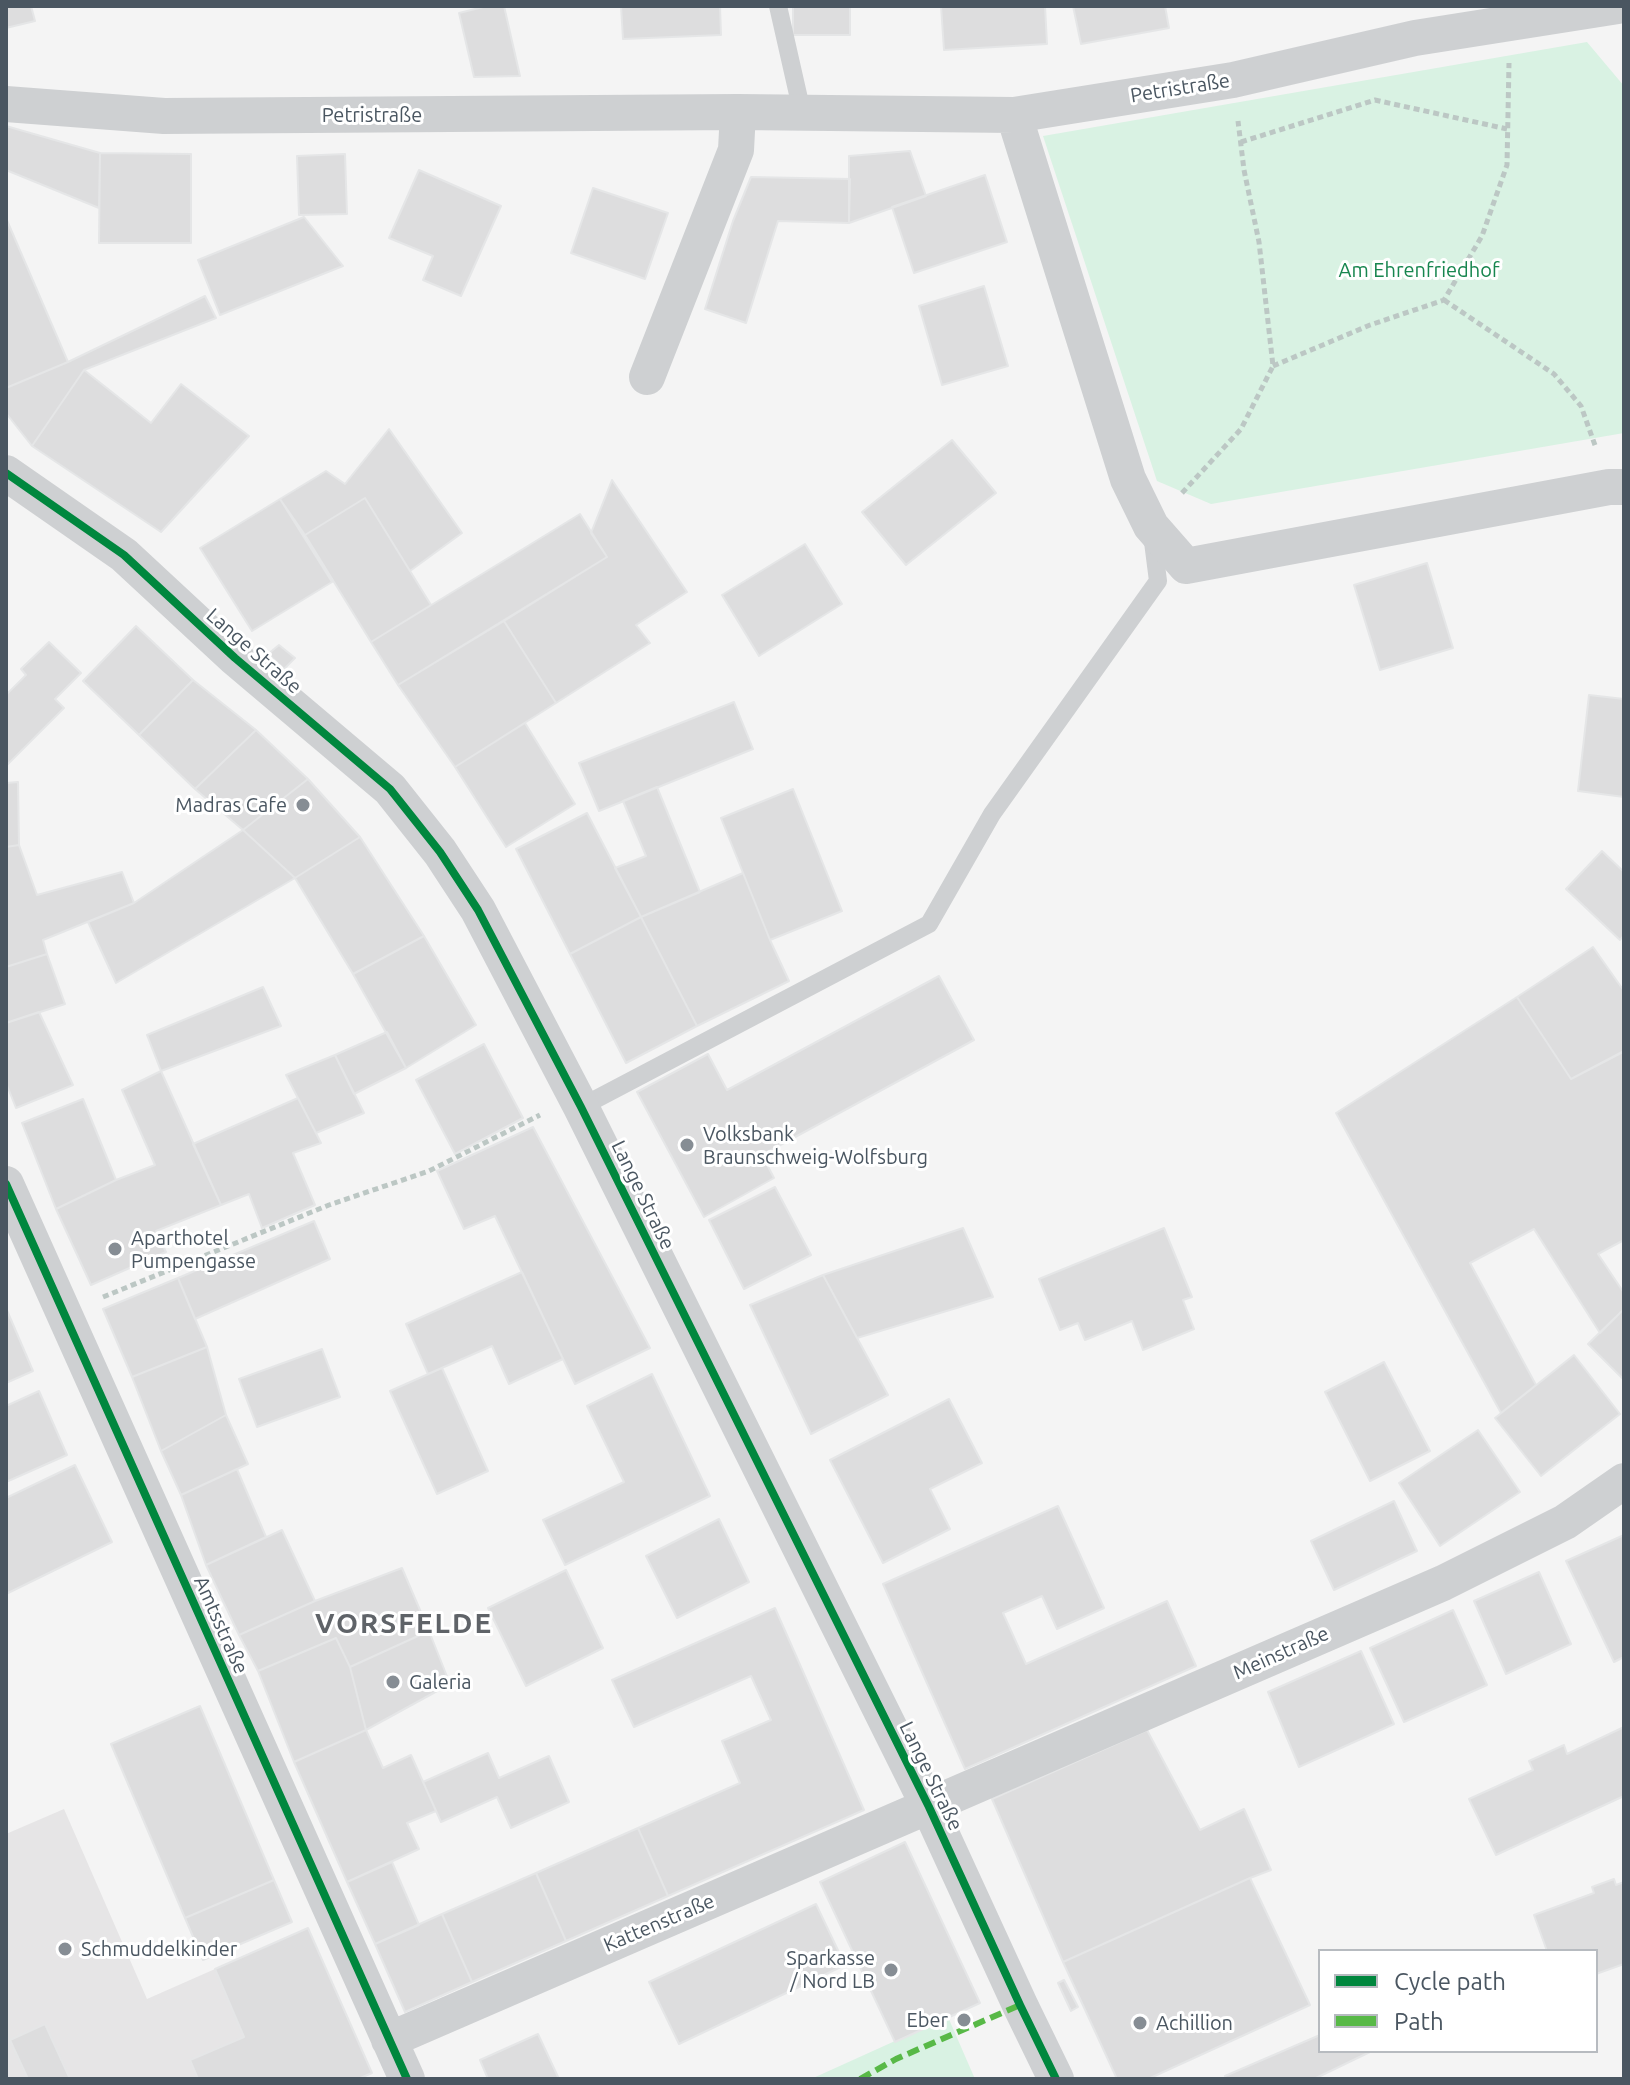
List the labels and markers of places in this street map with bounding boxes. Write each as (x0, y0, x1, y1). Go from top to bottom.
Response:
place label: Madras Cafe (175, 793, 287, 817)
marker: Madras Cafe (294, 796, 312, 814)
place label: Volksbank Braunschweig-Wolfsburg (703, 1122, 928, 1169)
marker: Volksbank Braunschweig-Wolfsburg (678, 1136, 696, 1154)
place label: Aparthotel Pumpengasse (131, 1226, 256, 1273)
marker: Aparthotel Pumpengasse (106, 1240, 124, 1258)
place label: Galeria (409, 1670, 472, 1694)
marker: Galeria (384, 1673, 402, 1691)
place label: Schmuddelkinder (81, 1937, 237, 1961)
marker: Schmuddelkinder (56, 1940, 74, 1958)
place label: Sparkasse / Nord LB (786, 1946, 875, 1993)
marker: Sparkasse / Nord LB (882, 1961, 900, 1979)
place label: Eber (906, 2008, 948, 2032)
marker: Eber (955, 2011, 973, 2029)
place label: Achillion (1156, 2011, 1233, 2035)
marker: Achillion (1131, 2014, 1149, 2032)

